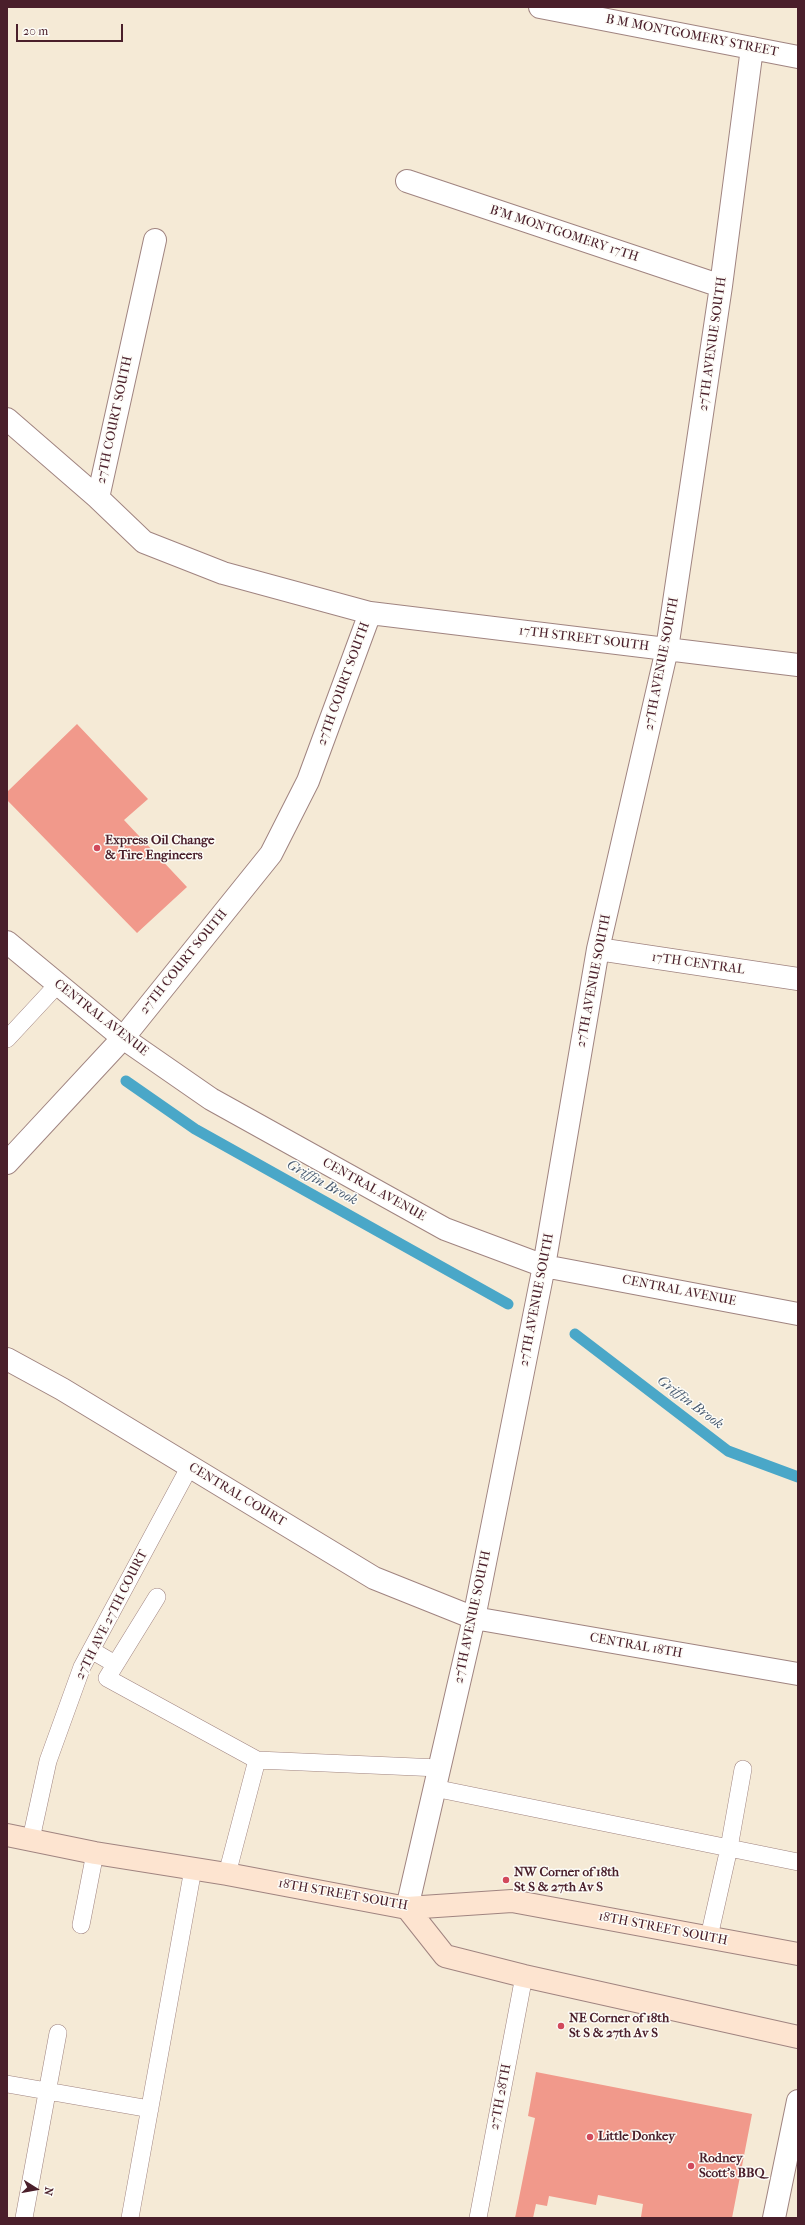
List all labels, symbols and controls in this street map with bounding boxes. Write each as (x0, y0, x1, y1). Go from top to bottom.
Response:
street label: B M MONTGOMERY STREET (604, 12, 780, 60)
scale bar (18, 16, 125, 42)
text: 20 m (23, 24, 48, 38)
street label: B'M MONTGOMERY 17TH (487, 202, 641, 266)
street label: 27TH AVENUE SOUTH (696, 276, 730, 412)
street label: 27TH COURT SOUTH (94, 355, 136, 485)
street label: 27TH AVENUE SOUTH (641, 596, 683, 732)
street label: 27TH COURT SOUTH (314, 620, 374, 748)
street label: 17TH STREET SOUTH (518, 623, 650, 655)
place label: Express Oil Change & Tire Engineers (105, 833, 214, 864)
marker: Express Oil Change & Tire Engineers (92, 843, 102, 853)
street label: 27TH COURT SOUTH (137, 906, 231, 1018)
street label: 27TH AVENUE SOUTH (573, 913, 615, 1049)
street label: 17TH CENTRAL (651, 950, 745, 978)
street label: CENTRAL AVENUE (51, 976, 151, 1060)
street label: CENTRAL AVENUE (320, 1155, 428, 1225)
water label: Griffin Brook (284, 1157, 360, 1209)
street label: 27TH AVENUE SOUTH (516, 1232, 558, 1368)
street label: CENTRAL AVENUE (621, 1272, 737, 1310)
water label: Griffin Brook (654, 1373, 726, 1433)
street label: CENTRAL COURT (186, 1460, 288, 1530)
street label: 27TH AVE 27TH COURT (73, 1548, 151, 1682)
street label: 27TH AVENUE SOUTH (451, 1549, 495, 1685)
street label: CENTRAL 18TH (588, 1630, 684, 1662)
place label: NW Corner of 18th St S & 27th Av S (514, 1865, 619, 1896)
marker: NW Corner of 18th St S & 27th Av S (501, 1875, 511, 1885)
street label: 18TH STREET SOUTH (277, 1876, 409, 1914)
street label: 18TH STREET SOUTH (597, 1909, 729, 1949)
place label: NE Corner of 18th St S & 27th Av S (569, 2011, 669, 2042)
marker: NE Corner of 18th St S & 27th Av S (556, 2021, 566, 2031)
street label: 27TH 28TH (487, 2063, 515, 2131)
place label: Little Donkey (598, 2129, 675, 2145)
marker: Little Donkey (585, 2132, 595, 2142)
place label: Rodney Scott's BBQ (699, 2151, 764, 2182)
marker: Rodney Scott's BBQ (686, 2161, 696, 2171)
north arrow (16, 2169, 56, 2209)
text: N (41, 2186, 55, 2197)

